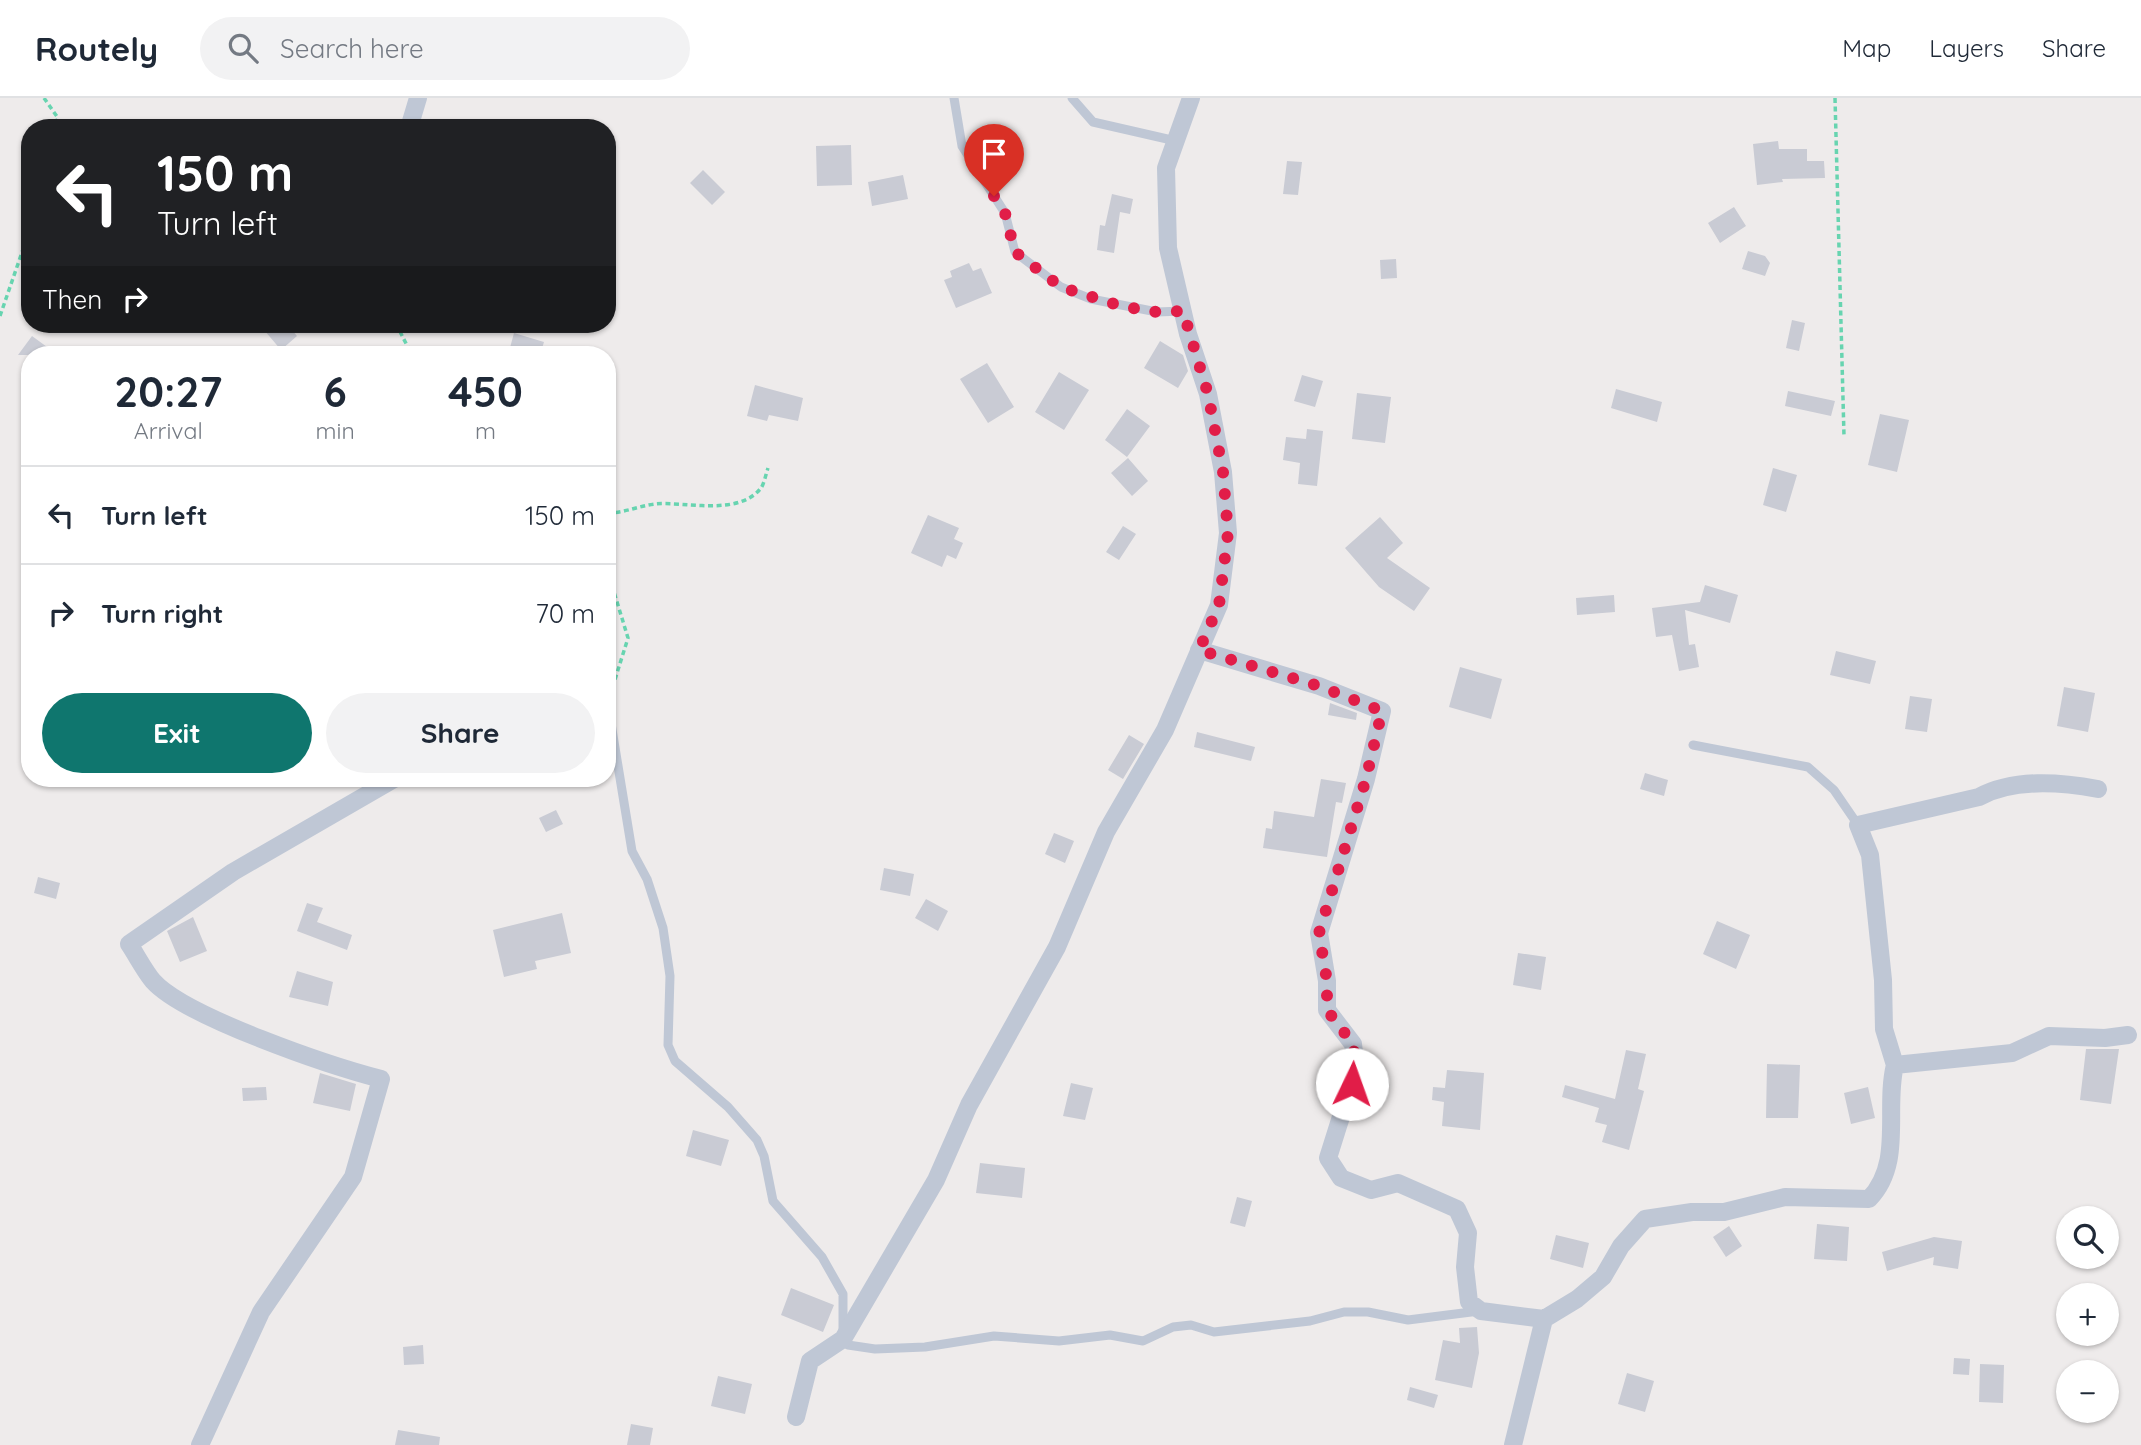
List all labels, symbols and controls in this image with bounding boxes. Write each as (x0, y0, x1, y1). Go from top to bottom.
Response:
search box (200, 17, 690, 80)
text: Routely (35, 28, 158, 69)
icon: search (224, 29, 262, 67)
text: Search here (280, 32, 424, 65)
text: Map (1842, 33, 1891, 63)
text: Layers (1929, 33, 2004, 63)
text: Share (2042, 33, 2106, 63)
pin (964, 124, 1024, 196)
icon: arrive (975, 135, 1013, 173)
text: 150 m (157, 142, 293, 203)
icon: left (42, 147, 133, 238)
text: Turn left (157, 203, 278, 243)
icon: right (116, 280, 154, 318)
text: Then (42, 283, 102, 316)
text: 20:27 (114, 365, 222, 418)
text: 6 (324, 365, 347, 418)
text: 450 (448, 365, 523, 418)
text: Arrival (134, 416, 203, 445)
text: min (316, 416, 355, 445)
text: m (475, 416, 496, 445)
icon: left (42, 496, 80, 534)
text: Turn left (101, 499, 208, 532)
text: 150 m (525, 499, 595, 532)
icon: right (42, 594, 80, 632)
text: Turn right (101, 597, 223, 630)
text: 70 m (535, 597, 595, 630)
button: Exit (42, 693, 312, 773)
button: Share (326, 693, 595, 773)
position arrow (1315, 1047, 1389, 1121)
map controls (2056, 1206, 2119, 1423)
button: search (2056, 1206, 2119, 1269)
button: + (2056, 1283, 2119, 1346)
button: − (2056, 1360, 2119, 1423)

